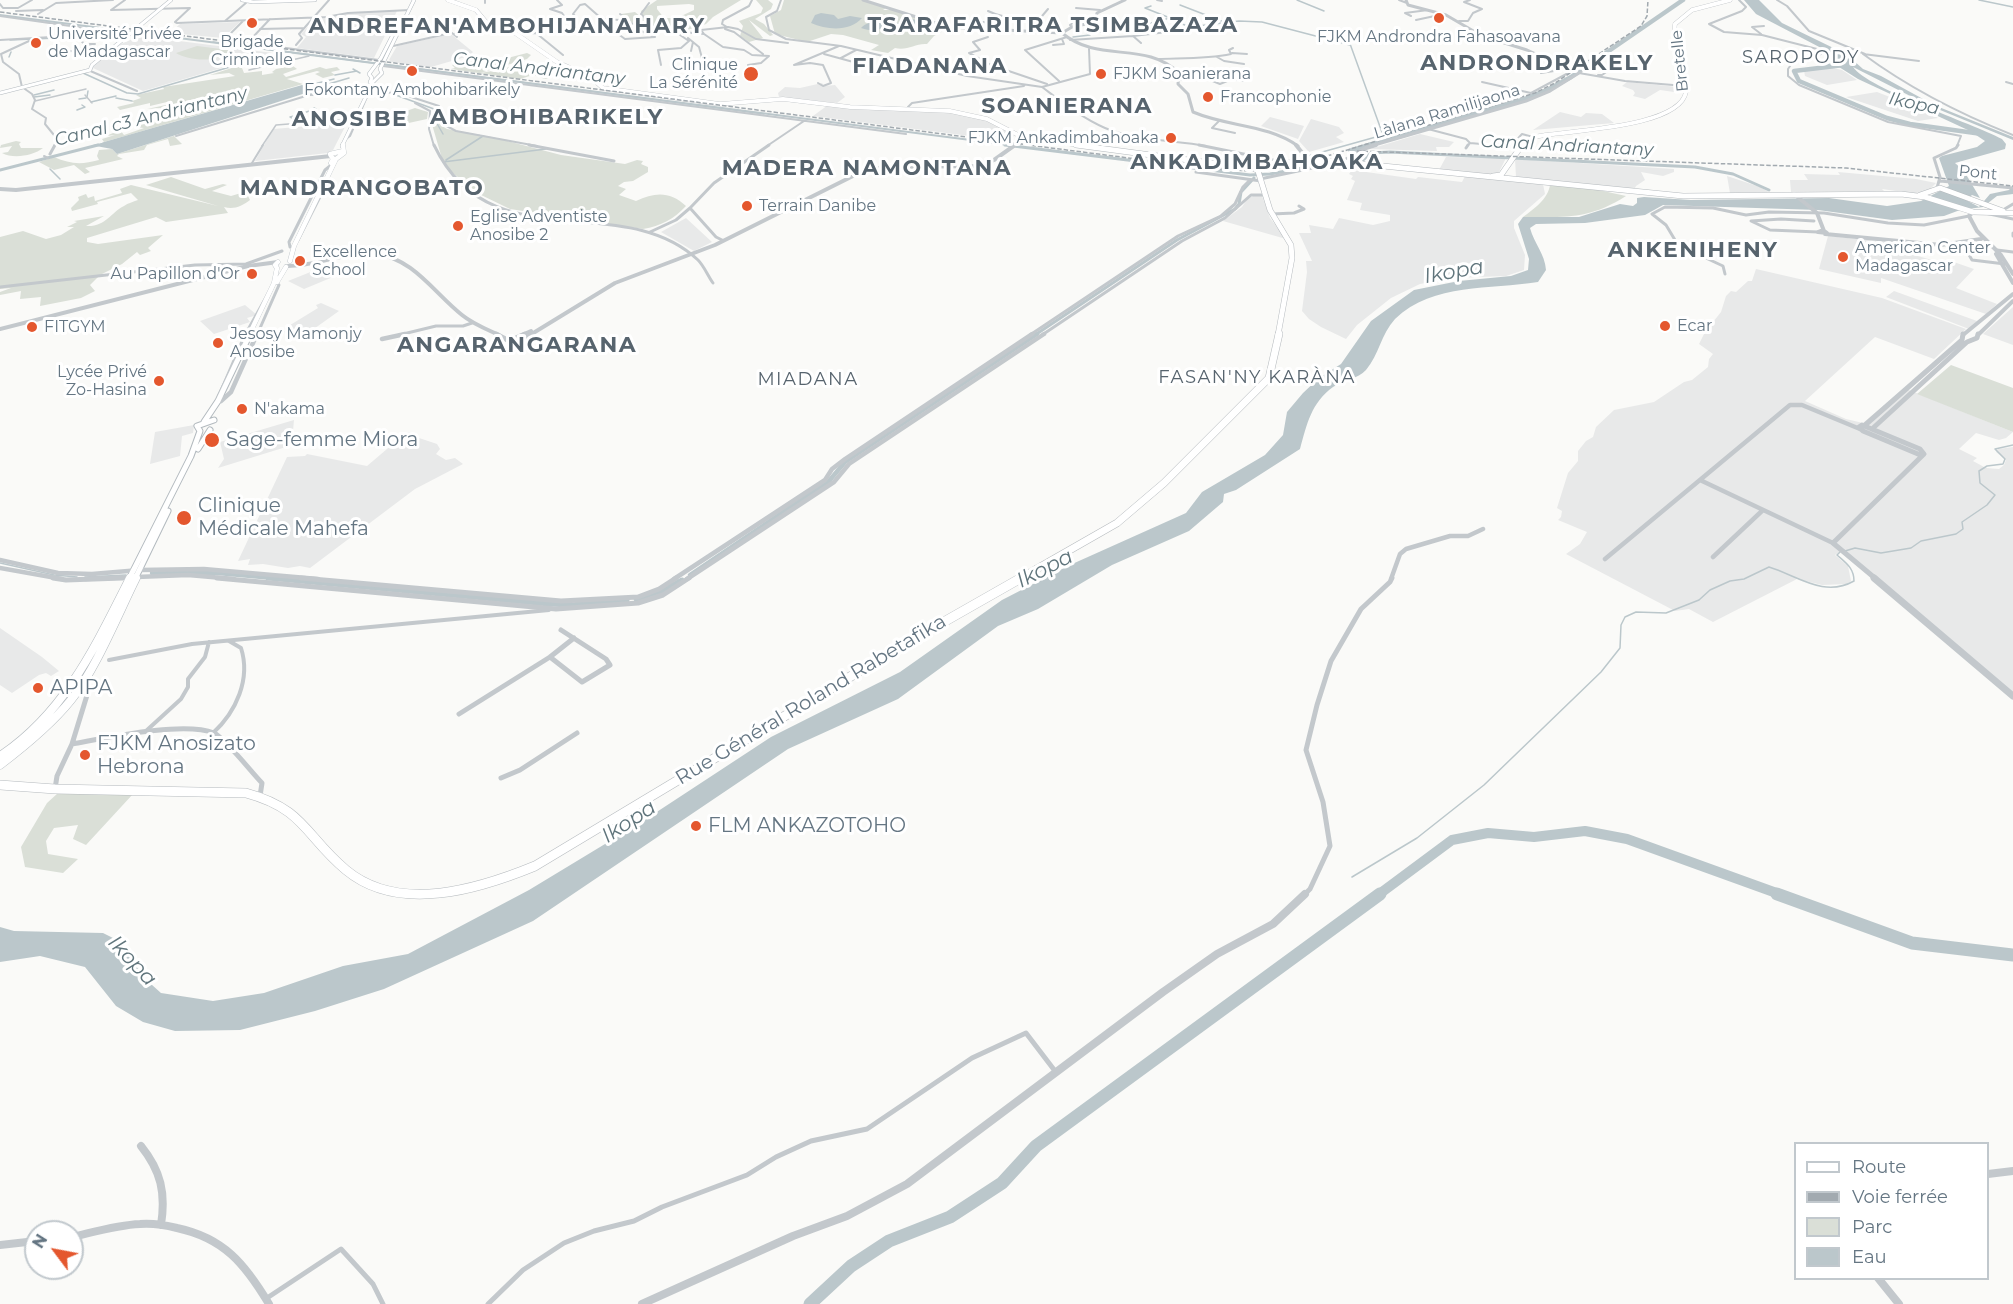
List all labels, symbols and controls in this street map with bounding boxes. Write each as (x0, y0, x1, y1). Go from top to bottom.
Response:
marker: FJKM Androndra Fahasoavana (1432, 11, 1446, 25)
district label: TSARAFARITRA TSIMBAZAZA (867, 13, 1239, 39)
district label: ANDREFAN'AMBOHIJANAHARY (308, 14, 706, 40)
marker: Brigade Criminelle (245, 16, 259, 30)
place label: Université Privée de Madagascar (48, 24, 182, 62)
place label: FJKM Androndra Fahasoavana (1317, 27, 1561, 47)
street label: Bretelle (1667, 29, 1693, 93)
place label: Brigade Criminelle (211, 32, 293, 70)
marker: Université Privée de Madagascar (29, 36, 43, 50)
district label: SAROPODY (1742, 47, 1860, 69)
water label: Canal Andriantany (452, 48, 626, 90)
district label: ANDRONDRAKELY (1420, 51, 1654, 77)
district label: FIADANANA (852, 54, 1008, 80)
place label: Clinique La Sérénité (649, 55, 738, 93)
marker: Fokontany Ambohibarikely (405, 64, 419, 78)
place label: FJKM Soanierana (1113, 64, 1251, 84)
marker: Clinique La Sérénité (742, 65, 760, 83)
marker: FJKM Soanierana (1094, 67, 1108, 81)
place label: Fokontany Ambohibarikely (304, 80, 520, 100)
street label: Làlana Ramilijaona (1372, 81, 1522, 143)
water label: Canal c3 Andriantany (52, 83, 250, 151)
place label: Francophonie (1220, 87, 1331, 107)
water label: Ikopa (1887, 88, 1941, 120)
marker: Francophonie (1201, 90, 1215, 104)
district label: SOANIERANA (981, 94, 1153, 120)
district label: AMBOHIBARIKELY (430, 105, 664, 131)
district label: ANOSIBE (292, 107, 408, 133)
place label: FJKM Ankadimbahoaka (968, 128, 1159, 148)
marker: FJKM Ankadimbahoaka (1164, 131, 1178, 145)
water label: Canal Andriantany (1480, 131, 1654, 161)
district label: ANKADIMBAHOAKA (1130, 150, 1384, 176)
district label: MADERA NAMONTANA (722, 156, 1012, 182)
street label: Pont (1958, 161, 1998, 185)
district label: MANDRANGOBATO (240, 176, 484, 202)
place label: Terrain Danibe (759, 196, 876, 216)
marker: Terrain Danibe (740, 199, 754, 213)
place label: Eglise Adventiste Anosibe 2 (470, 207, 607, 245)
marker: Eglise Adventiste Anosibe 2 (451, 219, 465, 233)
district label: ANKENIHENY (1608, 238, 1778, 264)
place label: American Center Madagascar (1855, 238, 1991, 276)
place label: Excellence School (312, 242, 397, 280)
marker: American Center Madagascar (1836, 250, 1850, 264)
marker: Excellence School (293, 254, 307, 268)
water label: Ikopa (1422, 254, 1486, 290)
place label: Au Papillon d'Or (111, 264, 240, 284)
marker: Au Papillon d'Or (245, 267, 259, 281)
place label: Ecar (1677, 316, 1712, 336)
place label: FITGYM (44, 317, 106, 337)
marker: Ecar (1658, 319, 1672, 333)
marker: FITGYM (25, 320, 39, 334)
place label: Jesosy Mamonjy Anosibe (230, 324, 362, 362)
district label: ANGARANGARANA (397, 333, 637, 359)
marker: Jesosy Mamonjy Anosibe (211, 336, 225, 350)
place label: Lycée Privé Zo-Hasina (57, 362, 147, 400)
district label: FASAN'NY KARÀNA (1158, 367, 1356, 389)
district label: MIADANA (757, 369, 859, 391)
marker: Lycée Privé Zo-Hasina (152, 374, 166, 388)
place label: N'akama (254, 399, 325, 419)
marker: N'akama (235, 402, 249, 416)
place label: Sage-femme Miora (226, 428, 418, 452)
marker: Sage-femme Miora (203, 431, 221, 449)
place label: Clinique Médicale Mahefa (198, 494, 369, 541)
marker: Clinique Médicale Mahefa (175, 509, 193, 527)
water label: Ikopa (1013, 544, 1077, 594)
street label: Rue Général Roland Rabetafika (671, 609, 951, 791)
place label: APIPA (50, 676, 112, 700)
marker: APIPA (31, 681, 45, 695)
place label: FJKM Anosizato Hebrona (97, 732, 256, 779)
marker: FJKM Anosizato Hebrona (78, 748, 92, 762)
water label: Ikopa (597, 795, 661, 849)
place label: FLM ANKAZOTOHO (708, 814, 906, 838)
marker: FLM ANKAZOTOHO (689, 819, 703, 833)
water label: Ikopa (102, 930, 162, 992)
legend (1794, 1142, 1989, 1280)
text: Route (1852, 1156, 1906, 1178)
text: Voie ferrée (1852, 1186, 1948, 1208)
text: Parc (1852, 1216, 1892, 1238)
north arrow (24, 1220, 84, 1280)
text: N (29, 1231, 51, 1252)
text: Eau (1852, 1246, 1887, 1268)

